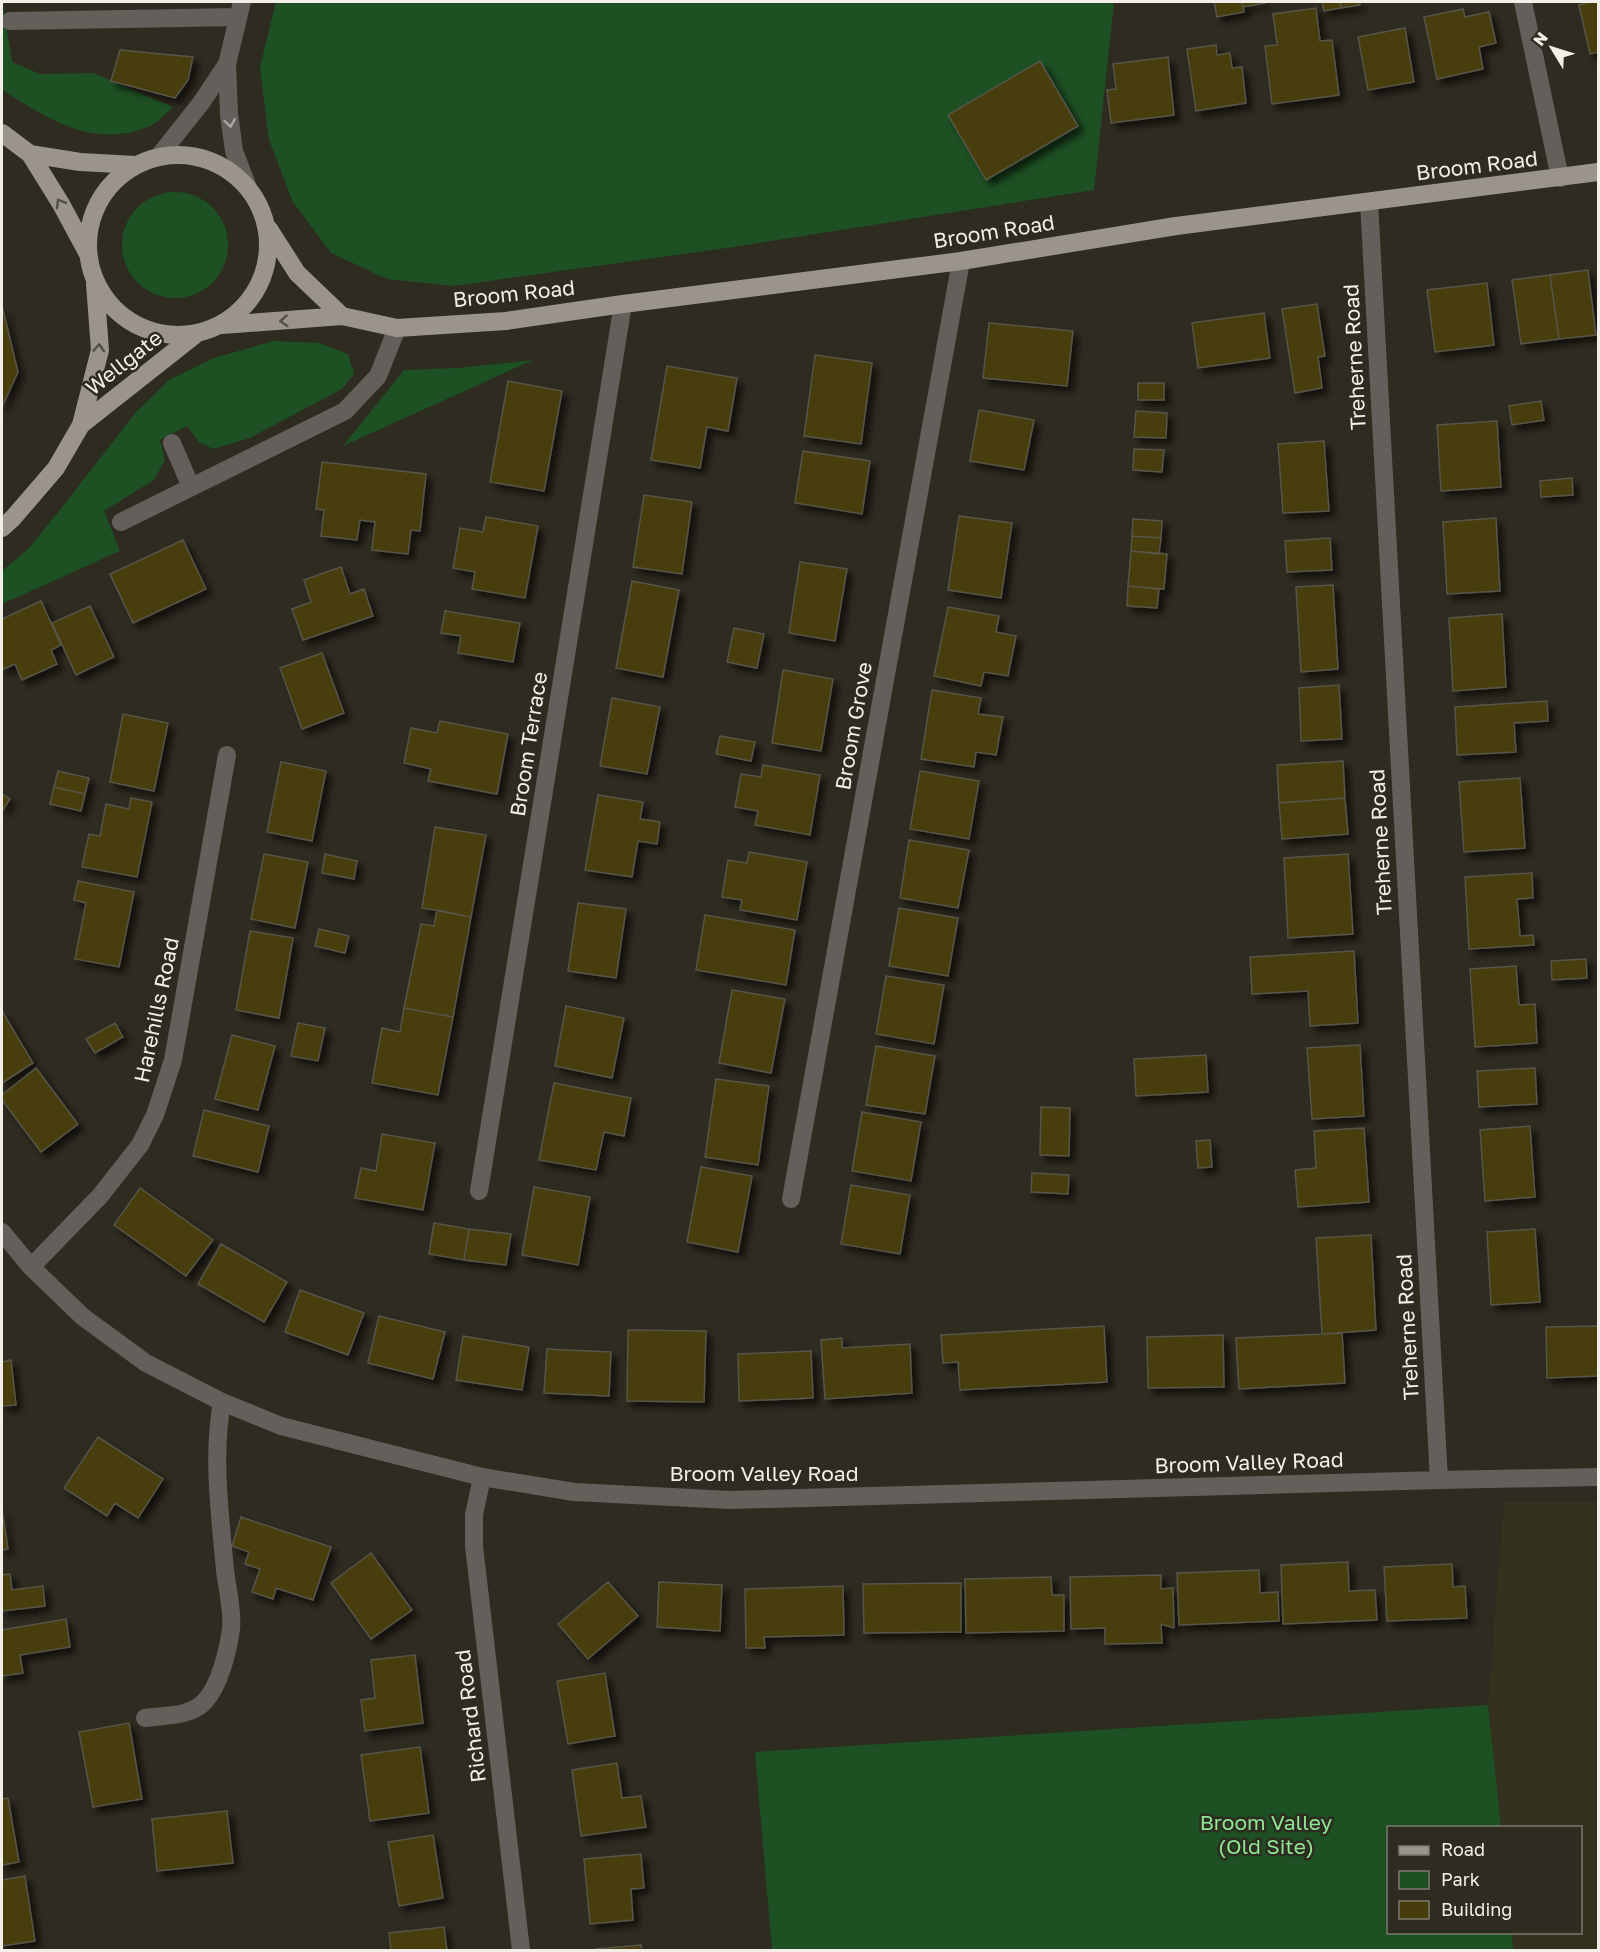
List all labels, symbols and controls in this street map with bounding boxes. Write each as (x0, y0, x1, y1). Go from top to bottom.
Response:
north arrow (1522, 18, 1582, 78)
text: N (1529, 28, 1552, 50)
one-way arrow (223, 118, 235, 127)
street label: Broom Road (1414, 145, 1539, 185)
one-way arrow (56, 199, 67, 209)
street label: Broom Road (931, 209, 1056, 253)
street label: Broom Road (452, 274, 576, 312)
street label: Treherne Road (1337, 283, 1371, 431)
one-way arrow (280, 315, 289, 328)
street label: Wellgate (80, 324, 167, 400)
one-way arrow (92, 344, 105, 353)
street label: Broom Grove (829, 660, 877, 792)
street label: Broom Terrace (504, 670, 552, 818)
street label: Treherne Road (1363, 768, 1397, 916)
street label: Harehills Road (128, 935, 184, 1085)
street label: Treherne Road (1390, 1253, 1424, 1401)
street label: Broom Valley Road (1154, 1446, 1344, 1478)
street label: Broom Valley Road (669, 1460, 859, 1486)
street label: Richard Road (449, 1648, 491, 1784)
park label: Broom Valley (Old Site) (1200, 1809, 1332, 1859)
legend (1387, 1826, 1582, 1934)
text: Road (1441, 1838, 1485, 1860)
text: Park (1441, 1868, 1480, 1890)
text: Building (1441, 1898, 1512, 1920)

